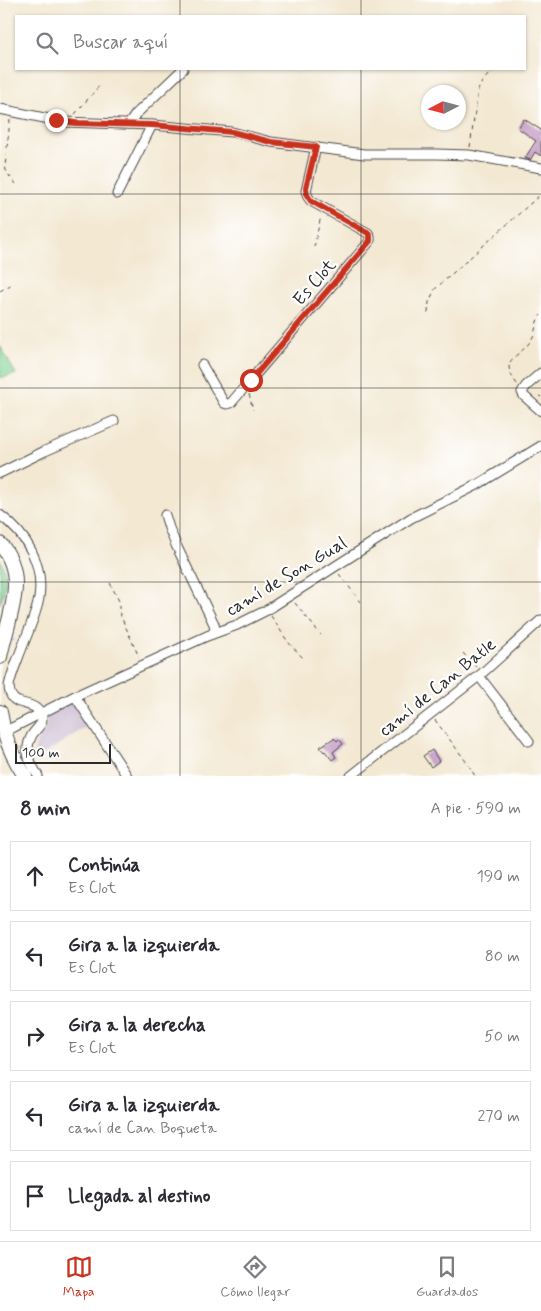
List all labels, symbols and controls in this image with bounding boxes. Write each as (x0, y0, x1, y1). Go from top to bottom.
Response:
search box (15, 15, 526, 70)
icon: search (33, 29, 61, 57)
text: Buscar aquí (73, 30, 168, 55)
north arrow (421, 85, 466, 130)
route end (45, 109, 68, 132)
street label: Es Clot (288, 254, 342, 311)
route start (240, 369, 263, 392)
street label: camí de Son Gual (222, 531, 351, 622)
street label: camí de Can Batle (374, 633, 501, 743)
scale bar (15, 741, 111, 764)
text: 100 m (22, 744, 60, 762)
text: 8 min (20, 795, 71, 823)
text: A pie · 590 m (430, 798, 521, 819)
text: Continúa (68, 853, 140, 878)
icon: ahead (21, 862, 49, 890)
text: 190 m (477, 866, 520, 887)
text: Es Clot (68, 878, 116, 899)
text: Gira a la izquierda (68, 933, 219, 958)
icon: left (21, 942, 49, 970)
text: 80 m (485, 946, 520, 967)
text: Es Clot (68, 958, 116, 979)
text: Gira a la derecha (68, 1013, 206, 1038)
icon: right (21, 1022, 49, 1050)
text: 50 m (484, 1026, 520, 1047)
text: Es Clot (68, 1038, 116, 1059)
text: Gira a la izquierda (68, 1093, 219, 1118)
icon: left (21, 1102, 49, 1130)
text: 270 m (477, 1106, 520, 1127)
text: camí de Can Boqueta (68, 1118, 217, 1139)
icon: arrive (21, 1182, 49, 1210)
text: Llegada al destino (68, 1184, 210, 1209)
tab: Mapa (63, 1253, 95, 1301)
tab: Cómo llegar (220, 1253, 290, 1301)
tab: Guardados (416, 1253, 478, 1301)

